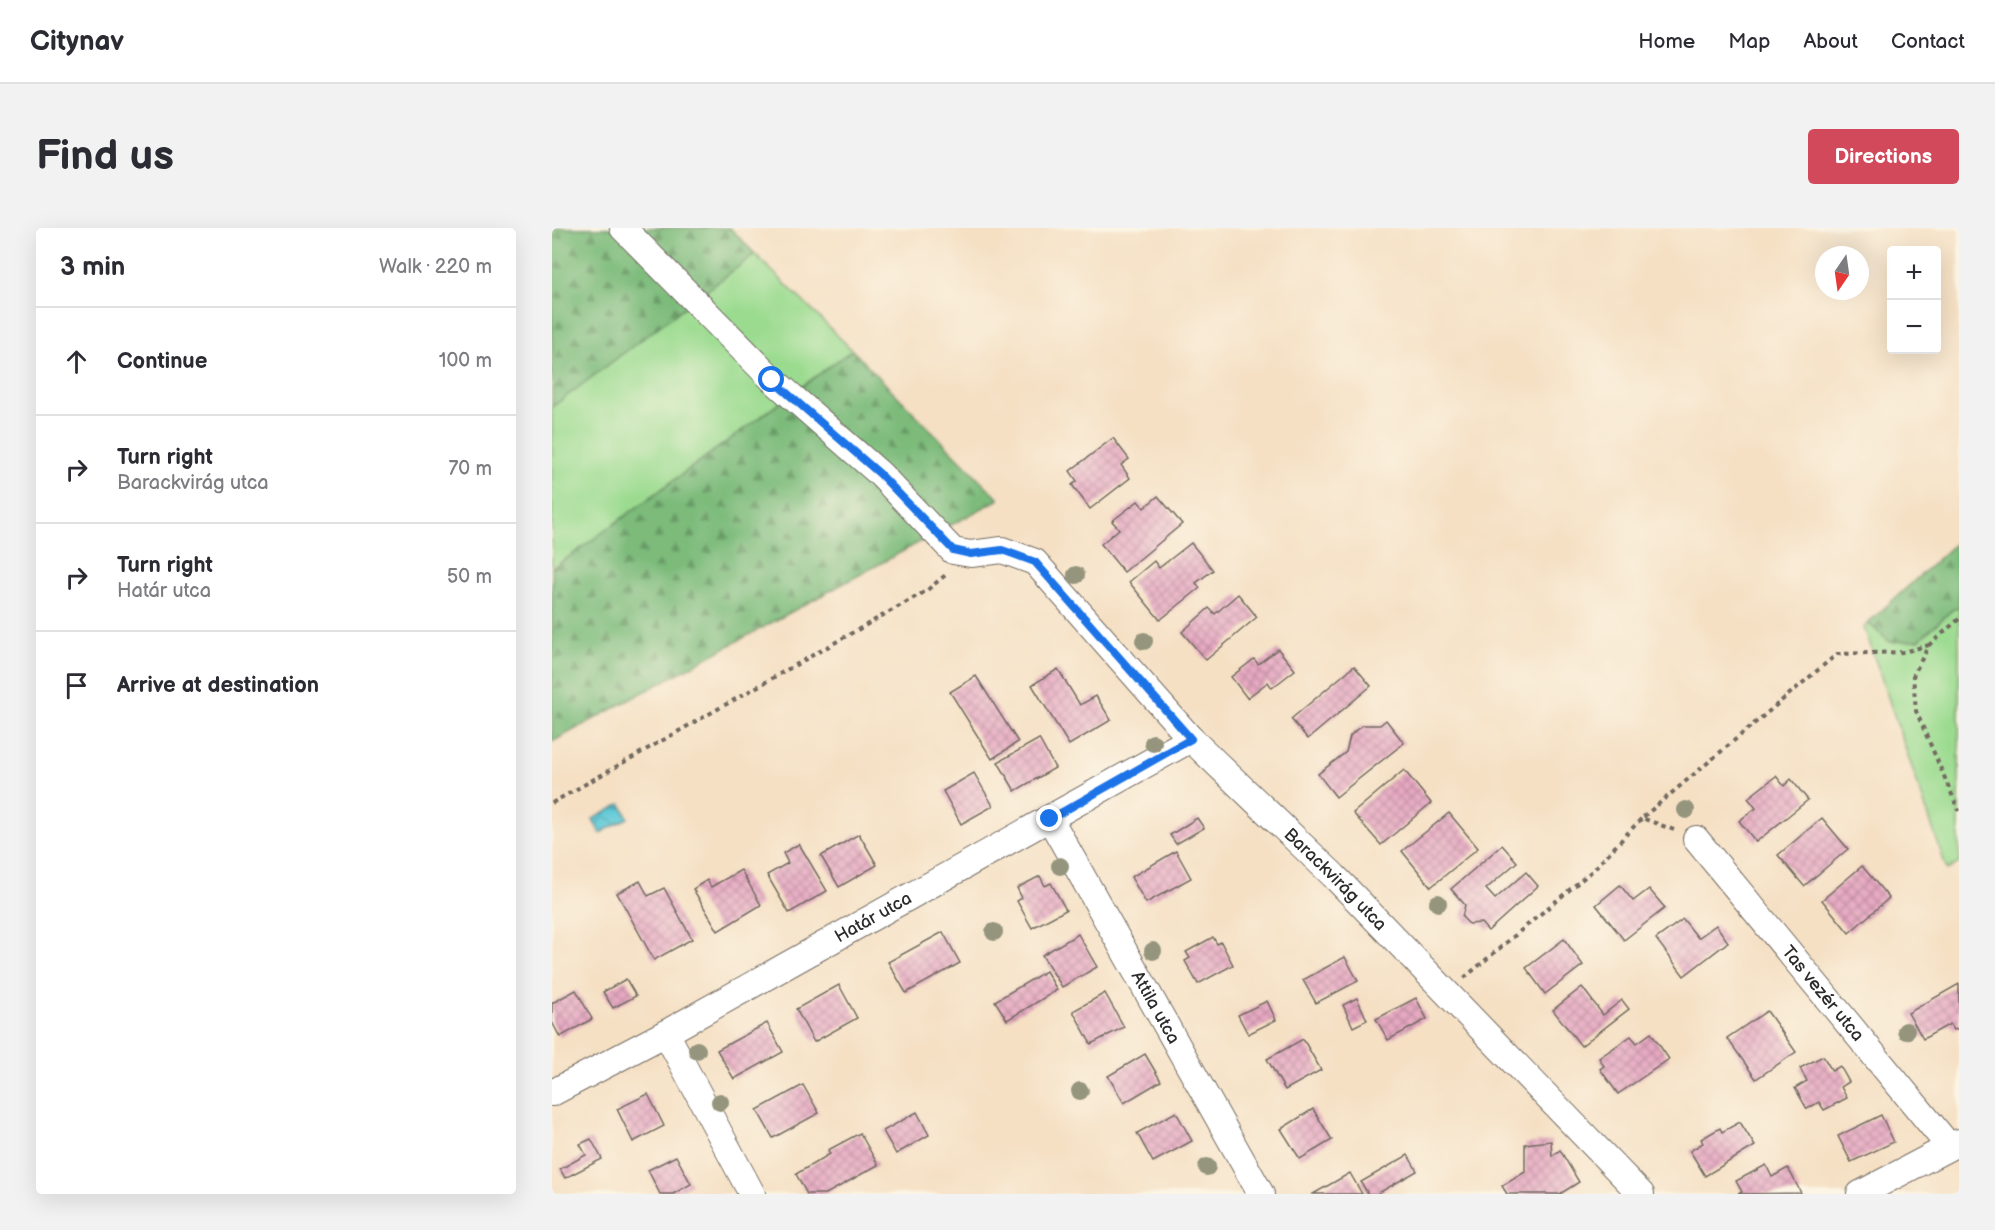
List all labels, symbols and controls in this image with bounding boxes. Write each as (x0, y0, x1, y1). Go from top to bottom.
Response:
text: Citynav (30, 25, 124, 58)
text: Home (1638, 29, 1695, 54)
text: Map (1728, 29, 1770, 54)
text: About (1803, 29, 1858, 54)
text: Contact (1891, 29, 1965, 54)
button: Directions (1808, 129, 1959, 184)
text: Find us (36, 131, 174, 182)
north arrow (1815, 246, 1869, 300)
map controls (1887, 246, 1941, 354)
button: + (1887, 246, 1941, 300)
text: 3 min (60, 252, 125, 283)
text: Walk · 220 m (379, 255, 492, 279)
button: − (1887, 300, 1941, 354)
icon: ahead (60, 345, 93, 378)
text: Continue (117, 348, 207, 375)
text: 100 m (439, 349, 492, 373)
route start (758, 366, 784, 392)
text: Turn right (117, 444, 213, 471)
icon: right (60, 453, 93, 486)
text: 70 m (448, 457, 492, 481)
text: Barackvirág utca (117, 471, 269, 495)
text: Turn right (117, 552, 213, 579)
icon: right (60, 561, 93, 594)
text: 50 m (447, 565, 492, 589)
text: Határ utca (117, 579, 211, 603)
icon: arrive (60, 669, 93, 702)
text: Arrive at destination (117, 672, 319, 699)
route end (1036, 805, 1062, 831)
street label: Barackvirág utca (1280, 823, 1391, 935)
street label: Határ utca (831, 887, 915, 947)
street label: Tas vezér utca (1778, 941, 1869, 1045)
street label: Attila utca (1127, 967, 1185, 1047)

